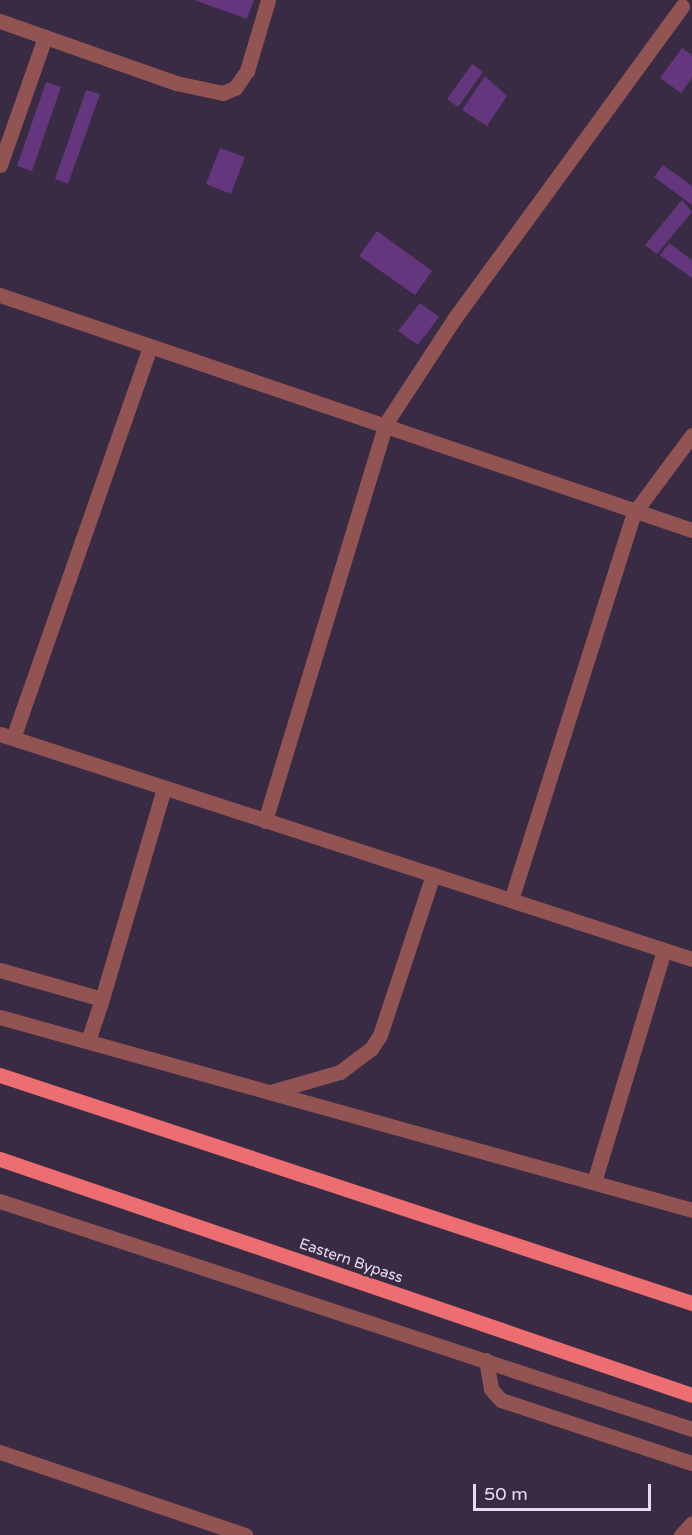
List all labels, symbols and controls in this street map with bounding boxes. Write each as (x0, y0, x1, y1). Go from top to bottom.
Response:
street label: Eastern Bypass (297, 1235, 405, 1287)
scale bar (476, 1472, 654, 1510)
text: 50 m (484, 1483, 528, 1505)

